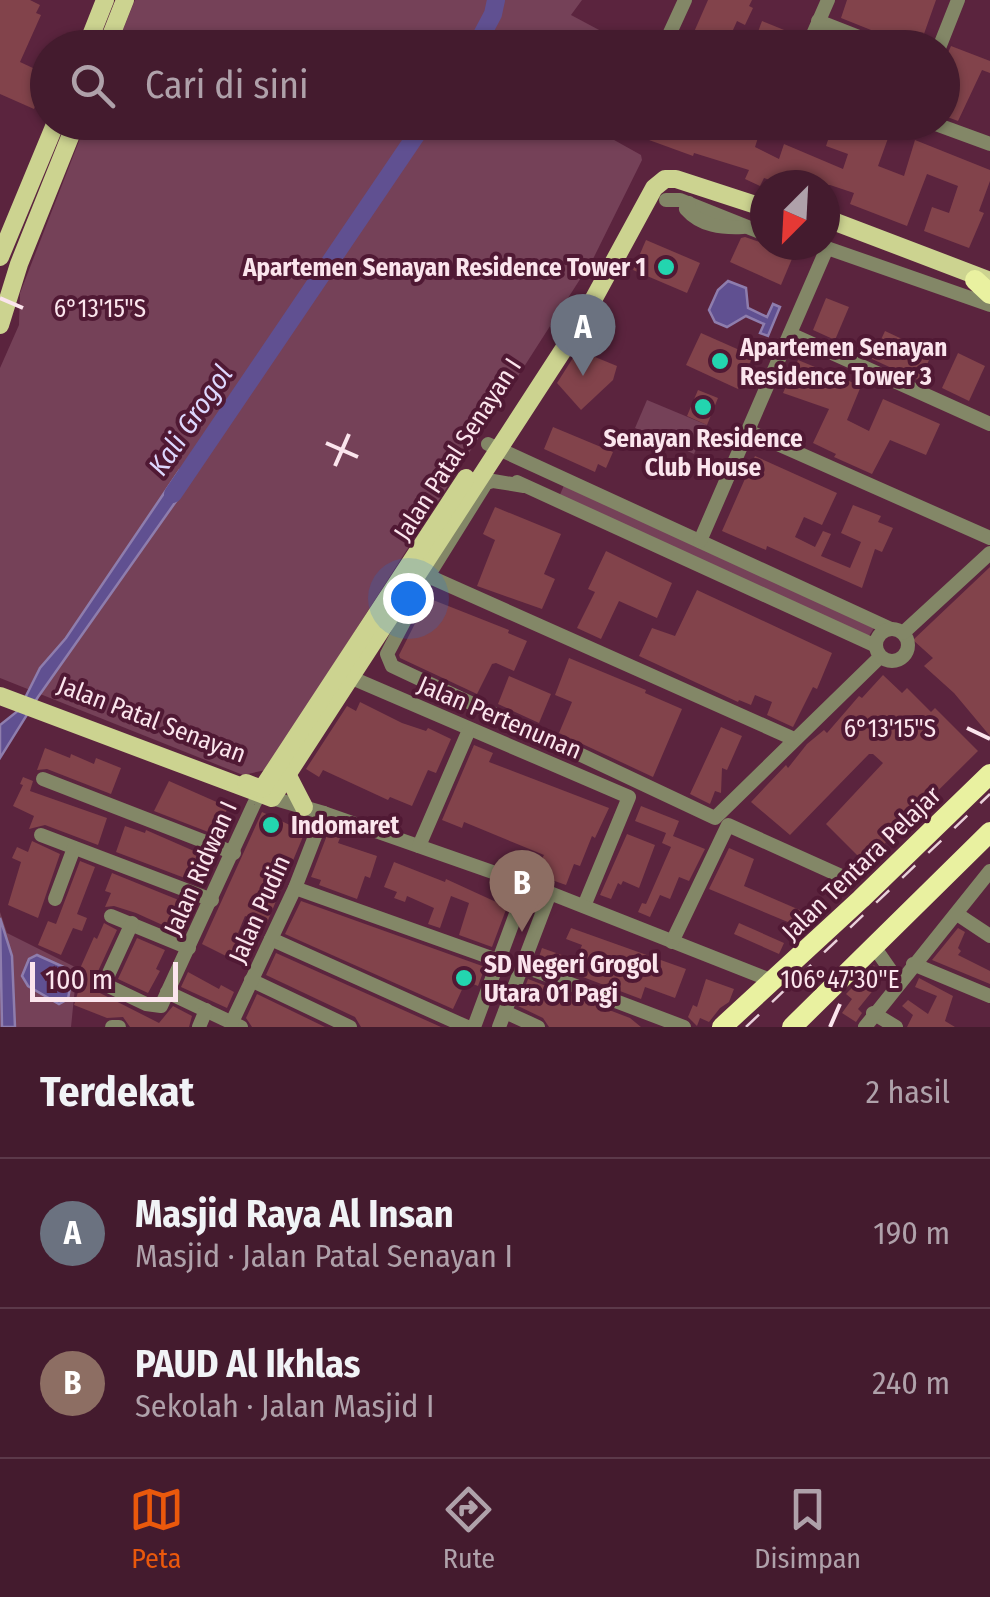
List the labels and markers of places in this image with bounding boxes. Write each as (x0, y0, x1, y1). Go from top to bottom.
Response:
place label: Apartemen Senayan Residence Tower 1 (242, 253, 646, 283)
marker: Apartemen Senayan Residence Tower 1 (655, 256, 677, 278)
pin: A (550, 294, 616, 376)
place label: Apartemen Senayan Residence Tower 3 (739, 333, 947, 392)
marker: Apartemen Senayan Residence Tower 3 (709, 350, 731, 372)
marker: Senayan Residence Club House (692, 396, 714, 418)
place label: Senayan Residence Club House (603, 424, 803, 483)
place label: Indomaret (291, 811, 400, 841)
marker: Indomaret (260, 814, 282, 836)
pin: B (490, 850, 554, 932)
place label: SD Negeri Grogol Utara 01 Pagi (484, 950, 659, 1009)
marker: SD Negeri Grogol Utara 01 Pagi (453, 967, 475, 989)

